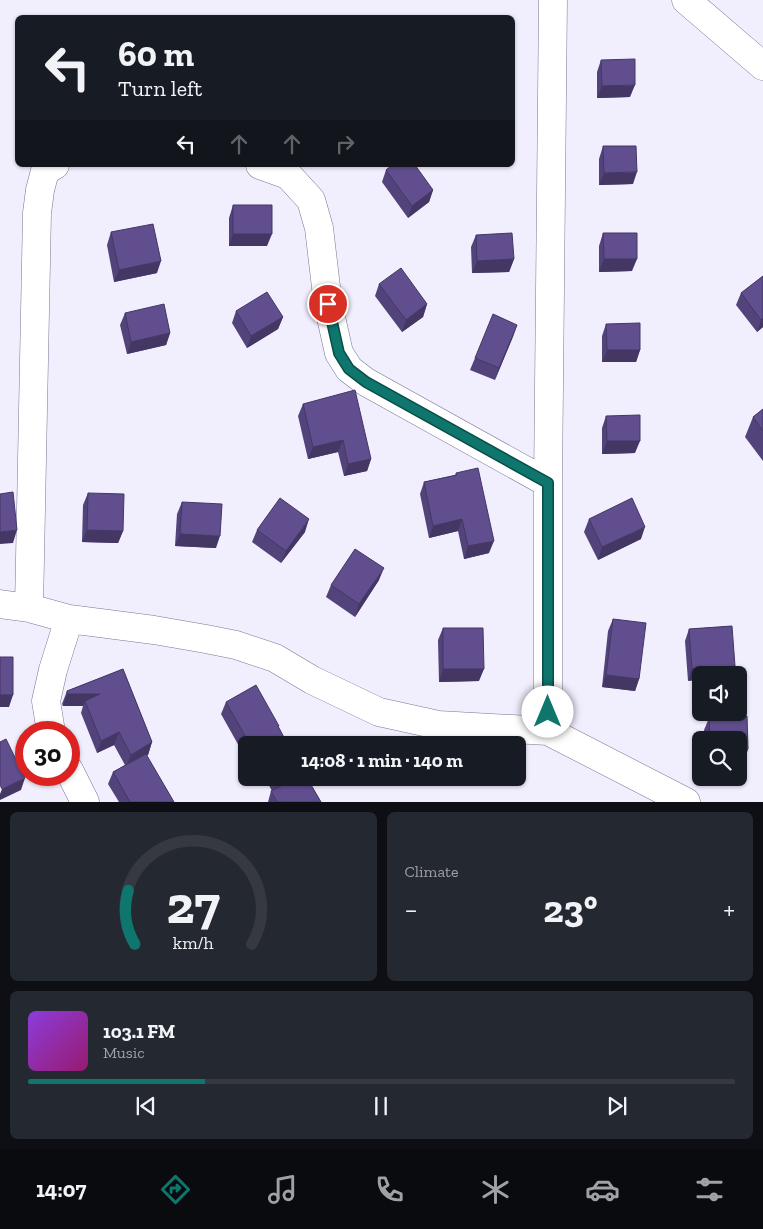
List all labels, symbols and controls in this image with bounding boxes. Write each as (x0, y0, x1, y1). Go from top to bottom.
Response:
text: 60 m (118, 33, 194, 75)
icon: left (35, 35, 100, 100)
text: Turn left (118, 75, 202, 102)
icon: left (172, 130, 200, 158)
icon: ahead (225, 130, 253, 158)
icon: ahead (278, 130, 306, 158)
icon: right (331, 130, 359, 158)
pin (307, 283, 349, 325)
icon: arrive (314, 290, 342, 318)
map controls (692, 666, 747, 786)
button: sound (692, 666, 747, 721)
position arrow (521, 685, 573, 737)
speed limit sign: 30 (15, 721, 80, 786)
button: search (692, 731, 747, 786)
text: 14:08 · 1 min · 140 m (301, 749, 463, 772)
text: Climate (405, 862, 459, 881)
text: 27 (166, 874, 220, 936)
text: 23° (543, 886, 598, 932)
text: − (405, 893, 418, 926)
text: + (723, 893, 735, 926)
text: km/h (173, 932, 214, 954)
text: 103.1 FM (103, 1020, 175, 1043)
text: Music (103, 1043, 145, 1062)
icon: previous (132, 1092, 160, 1120)
icon: pause (367, 1092, 395, 1120)
icon: next (603, 1092, 631, 1120)
icon: directions (158, 1172, 193, 1207)
icon: music (265, 1172, 300, 1207)
icon: phone (372, 1172, 407, 1207)
icon: climate (478, 1172, 513, 1207)
icon: car (585, 1172, 620, 1207)
icon: filters (692, 1172, 727, 1207)
text: 14:07 (36, 1176, 86, 1203)

